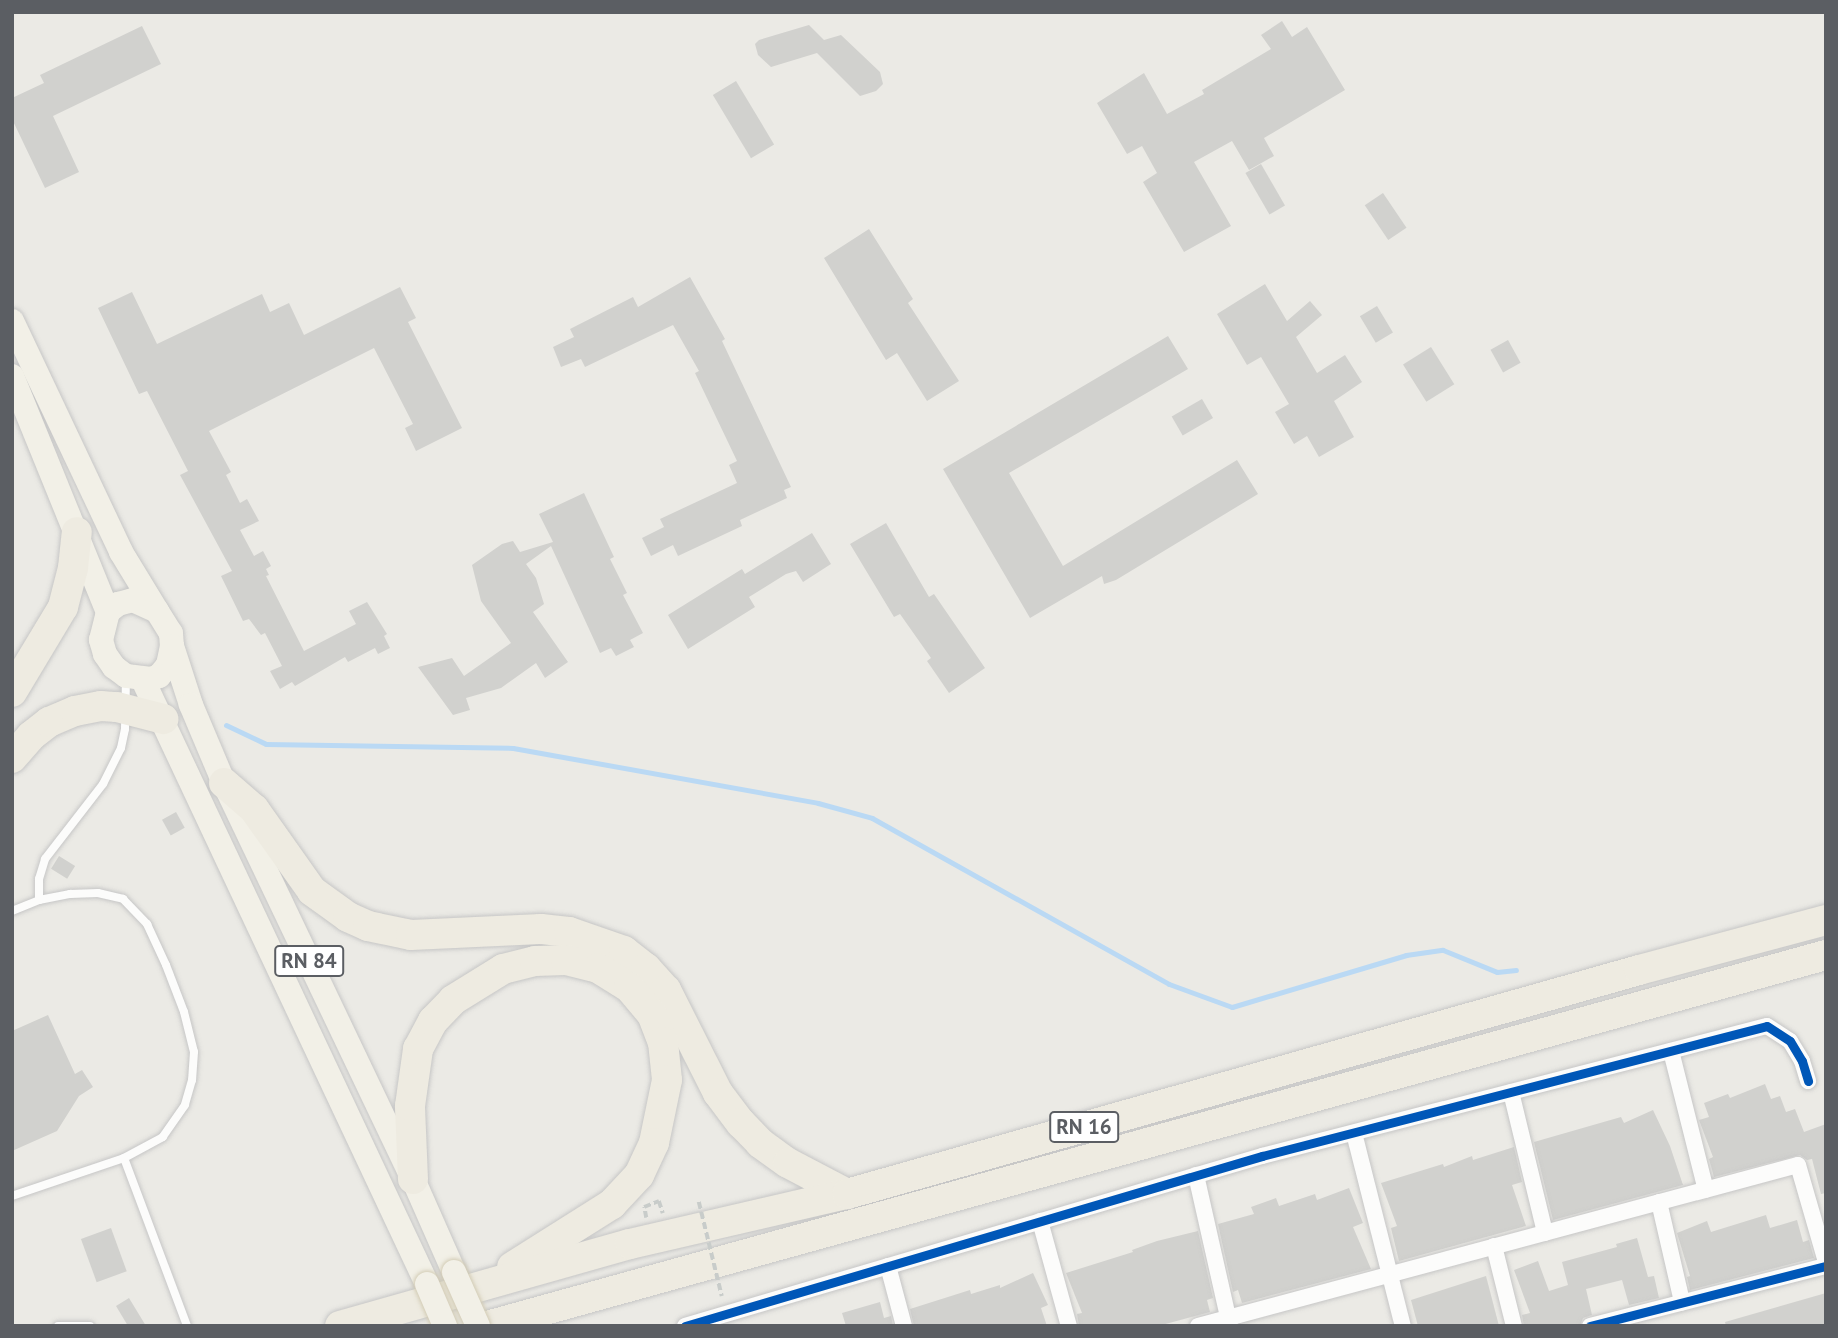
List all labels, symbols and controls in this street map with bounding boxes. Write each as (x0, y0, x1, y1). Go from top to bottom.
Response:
road number: RN 84 (274, 944, 344, 978)
road number: RN 16 (1049, 1110, 1119, 1144)

